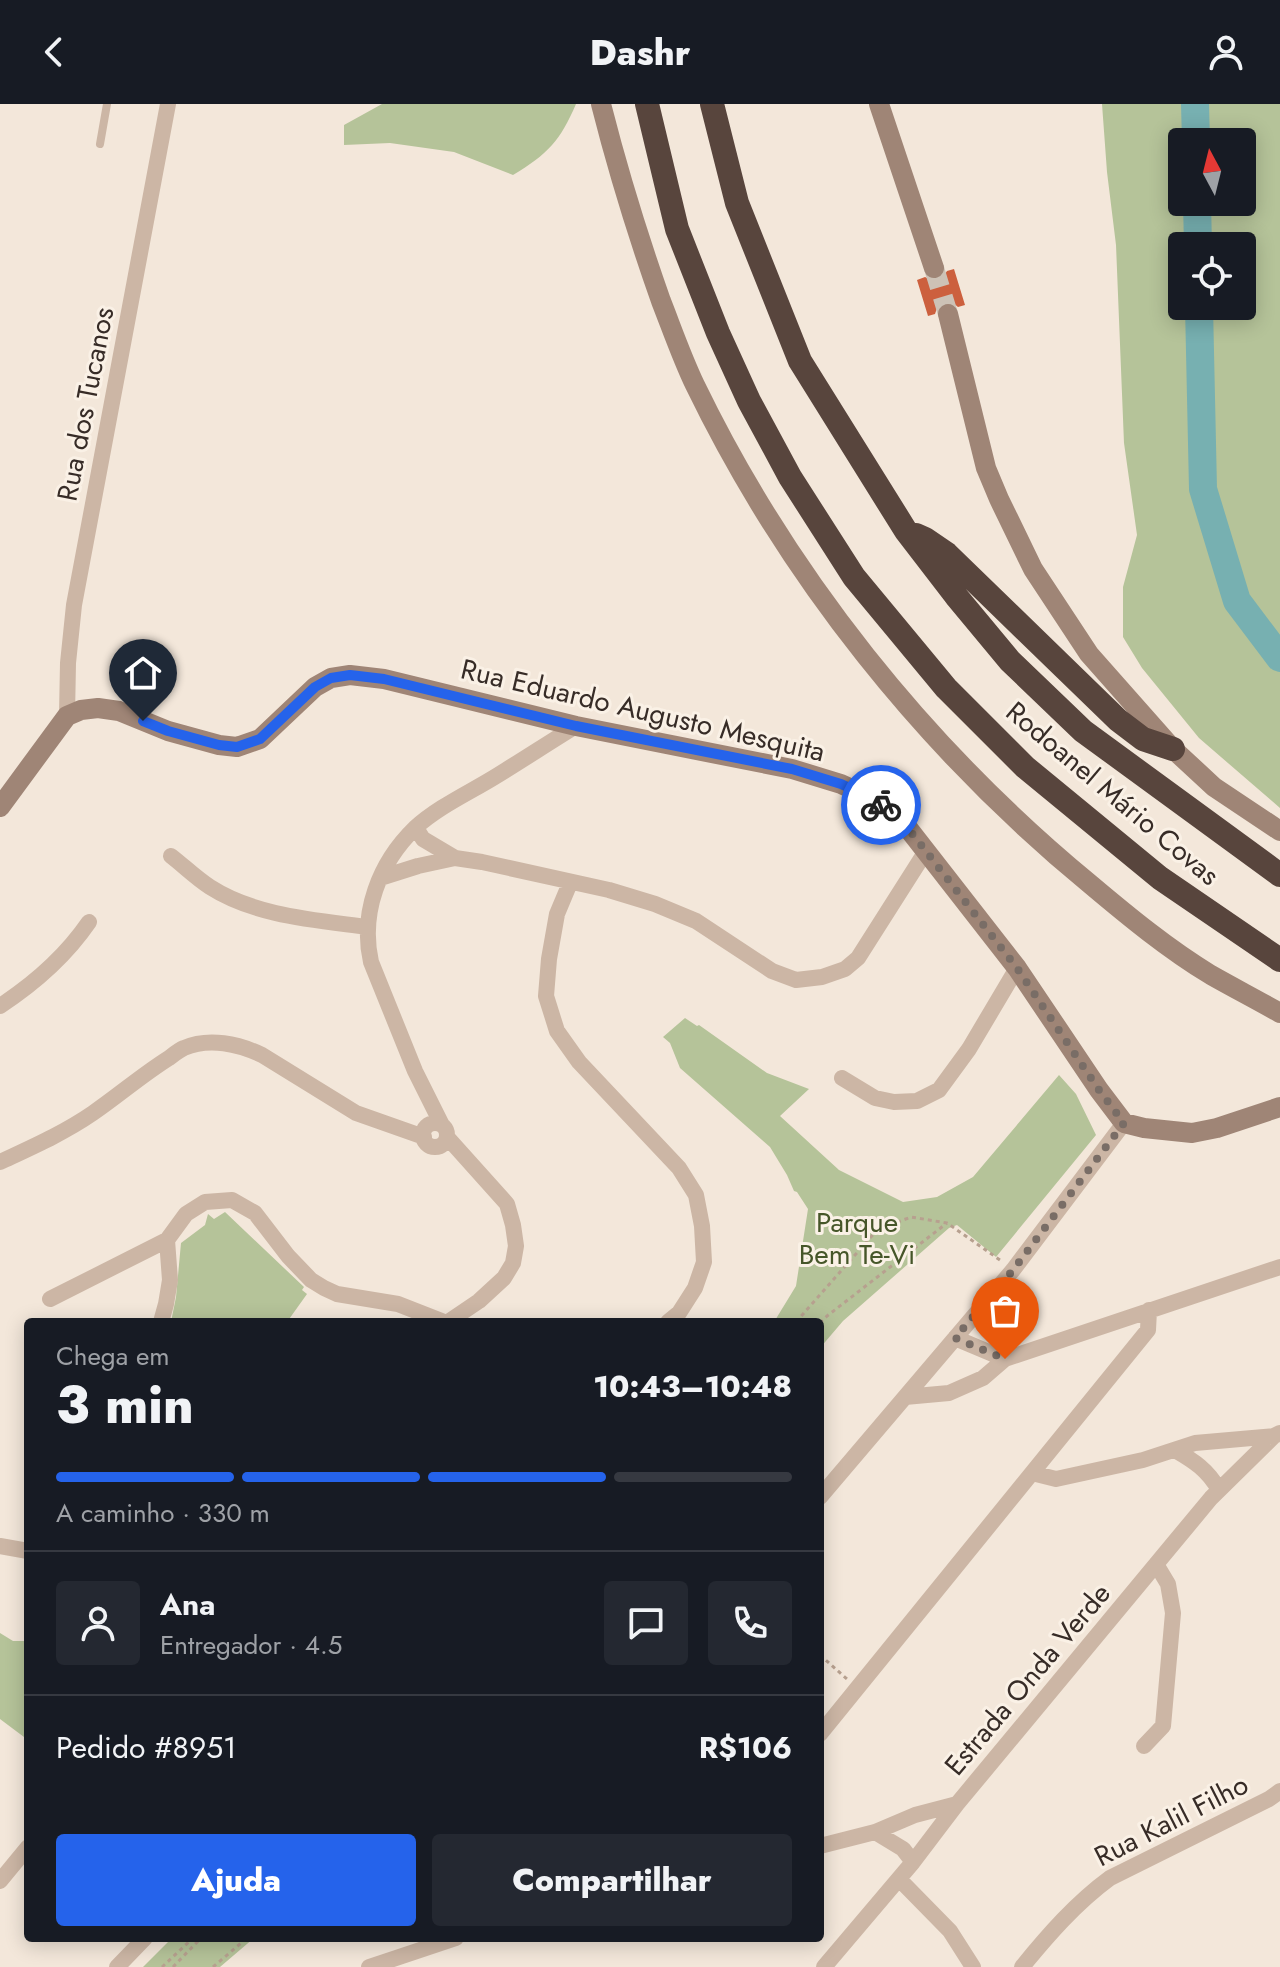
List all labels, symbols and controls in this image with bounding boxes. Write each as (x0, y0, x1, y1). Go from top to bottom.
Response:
text: Dashr (590, 26, 690, 78)
icon: back (32, 30, 76, 74)
icon: person (1204, 30, 1248, 74)
north arrow (1168, 128, 1256, 216)
map controls (1168, 128, 1256, 320)
button: locate (1168, 232, 1256, 320)
street label: Rua dos Tucanos (47, 304, 124, 505)
pin (109, 639, 177, 721)
street label: Rua Eduardo Augusto Mesquita (457, 649, 829, 772)
icon: home (121, 651, 165, 695)
street label: Rodoanel Mário Covas (997, 692, 1228, 895)
courier (841, 765, 921, 845)
icon: bike (859, 783, 903, 827)
park label: Parque Bem Te-Vi (799, 1202, 915, 1275)
pin (971, 1277, 1039, 1359)
icon: bag (983, 1289, 1027, 1333)
text: Chega em (56, 1337, 170, 1375)
text: 10:43–10:48 (593, 1365, 792, 1408)
text: 3 min (56, 1367, 194, 1443)
text: A caminho · 330 m (56, 1494, 270, 1532)
street label: Estrada Onda Verde (935, 1574, 1120, 1784)
button: person (56, 1581, 140, 1665)
button: chat (604, 1581, 688, 1665)
button: phone (708, 1581, 792, 1665)
text: Ana (160, 1583, 215, 1626)
text: Entregador · 4.5 (160, 1626, 342, 1664)
text: Pedido #8951 (56, 1726, 237, 1769)
text: R$106 (699, 1726, 792, 1769)
street label: Rua Kalil Filho (1087, 1764, 1255, 1877)
button: Ajuda (56, 1834, 416, 1926)
button: Compartilhar (432, 1834, 792, 1926)

